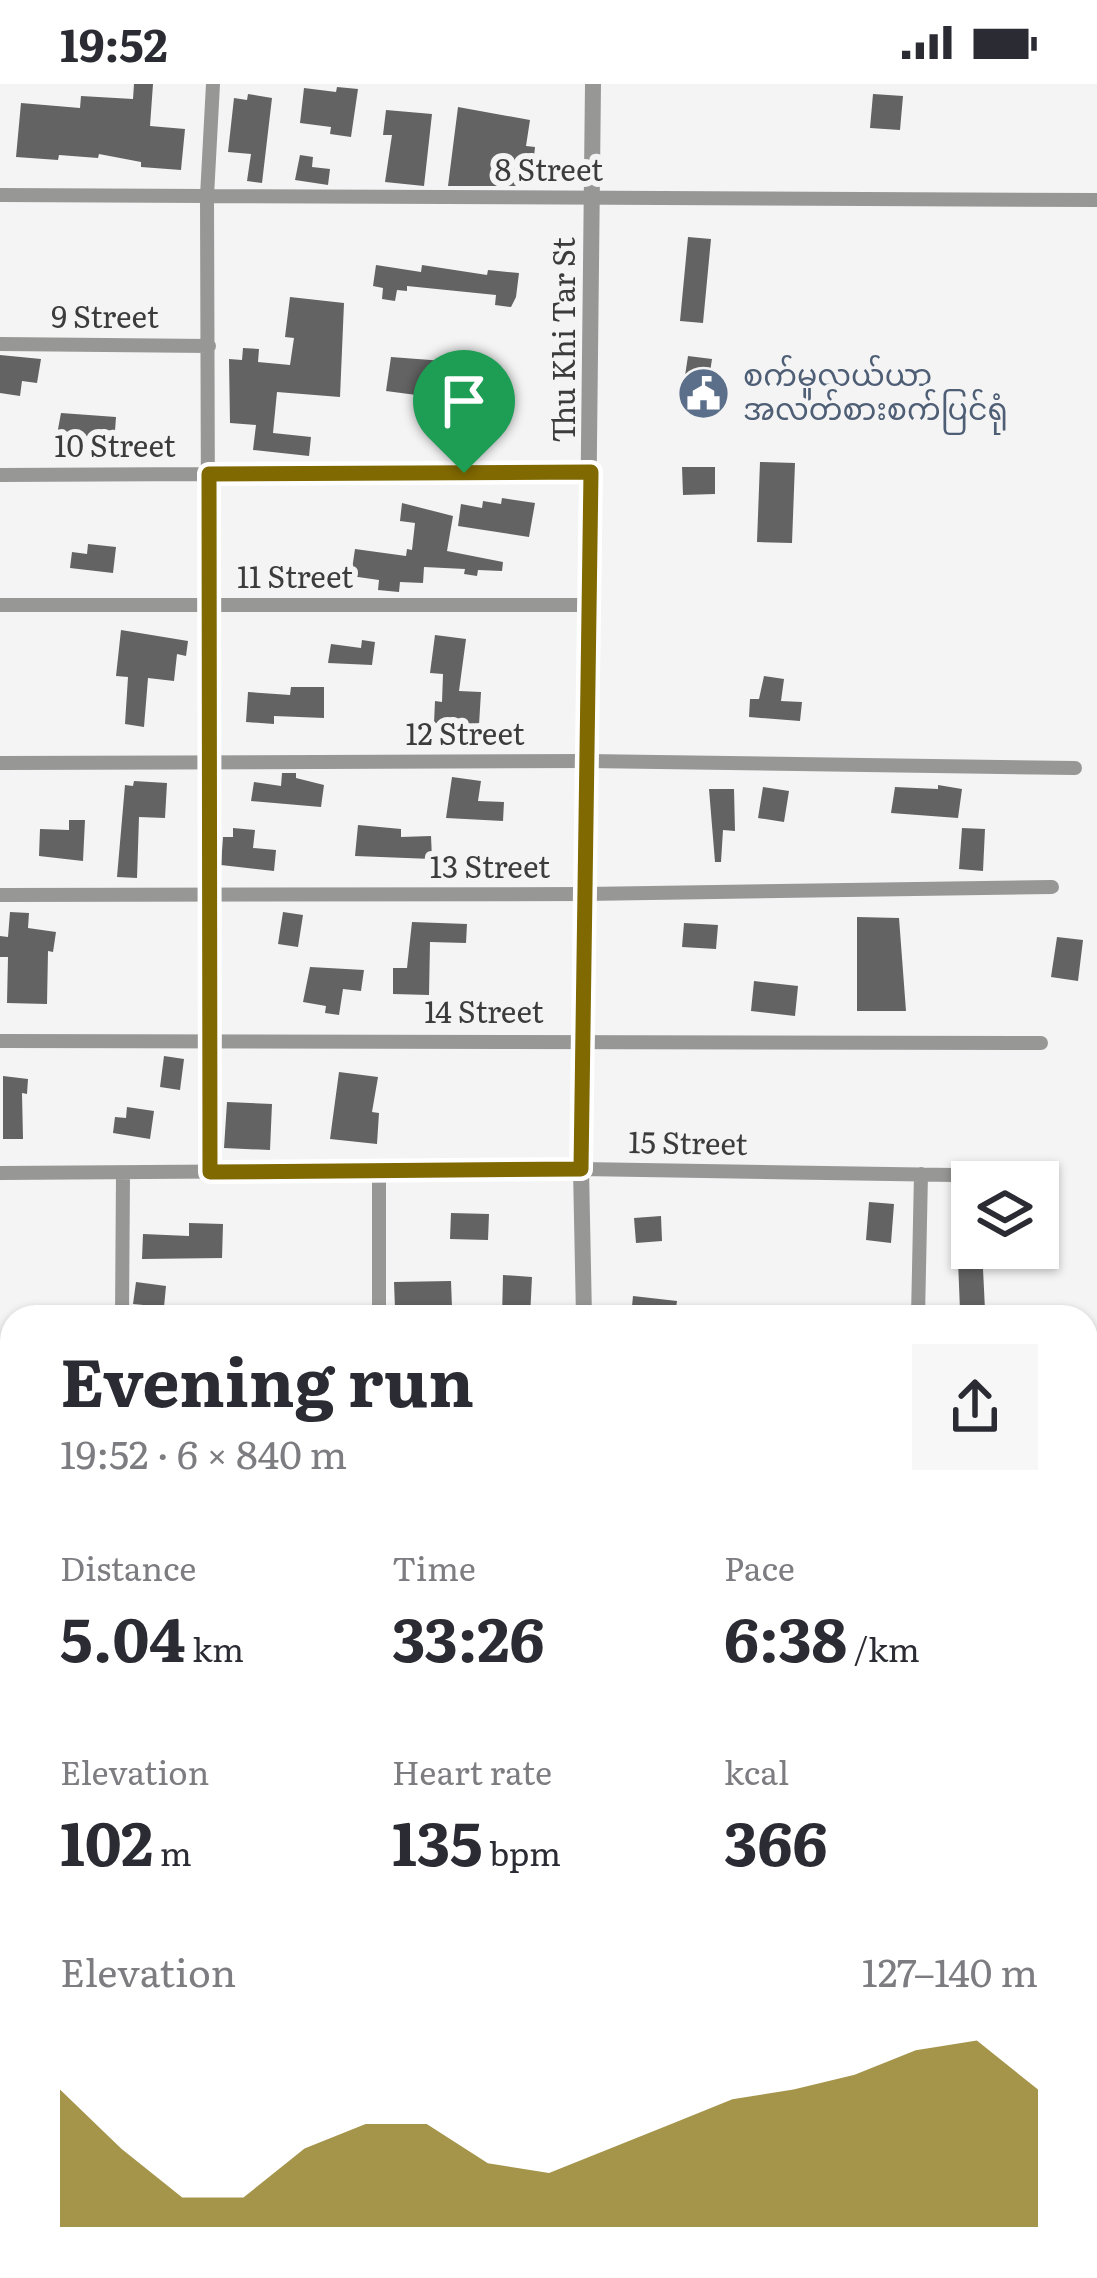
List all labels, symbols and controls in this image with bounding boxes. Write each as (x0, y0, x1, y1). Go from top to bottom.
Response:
text: 19:52 (60, 9, 168, 76)
street label: 8 Street (495, 146, 603, 190)
street label: Thu Khi Tar St (540, 237, 584, 443)
street label: 9 Street (51, 293, 159, 337)
pin (413, 350, 515, 473)
place label: စက်မှုလယ်ယာ အလတ်စားစက်ပြင်ရုံ (743, 351, 1008, 435)
public building icon: စက်မှုလယ်ယာ အလတ်စားစက်ပြင်ရုံ (676, 365, 732, 421)
icon: arrive (431, 368, 497, 434)
street label: 10 Street (54, 422, 176, 466)
street label: 11 Street (237, 553, 353, 597)
street label: 12 Street (405, 710, 525, 754)
street label: 13 Street (430, 843, 550, 887)
street label: 14 Street (424, 988, 544, 1032)
street label: 15 Street (628, 1118, 748, 1164)
map controls (951, 1161, 1059, 1269)
button: layers (951, 1161, 1059, 1269)
text: Evening run (60, 1329, 474, 1427)
button: share (912, 1344, 1038, 1470)
text: 19:52 · 6 × 840 m (60, 1423, 347, 1481)
text: Distance (60, 1542, 196, 1591)
text: Time (392, 1542, 476, 1591)
text: Pace (724, 1542, 795, 1591)
text: 5.04 (60, 1591, 186, 1680)
text: 33:26 (392, 1591, 544, 1680)
text: 6:38 (724, 1591, 847, 1680)
text: km (186, 1623, 244, 1672)
text: /km (847, 1623, 920, 1672)
text: Elevation (60, 1746, 209, 1795)
text: Heart rate (392, 1746, 552, 1795)
text: kcal (724, 1746, 789, 1795)
text: 102 (60, 1795, 153, 1884)
text: 135 (392, 1795, 483, 1884)
text: 366 (724, 1795, 828, 1884)
text: m (153, 1827, 192, 1876)
text: bpm (483, 1827, 561, 1876)
text: Elevation (60, 1941, 236, 1999)
text: 127–140 m (862, 1941, 1038, 1999)

